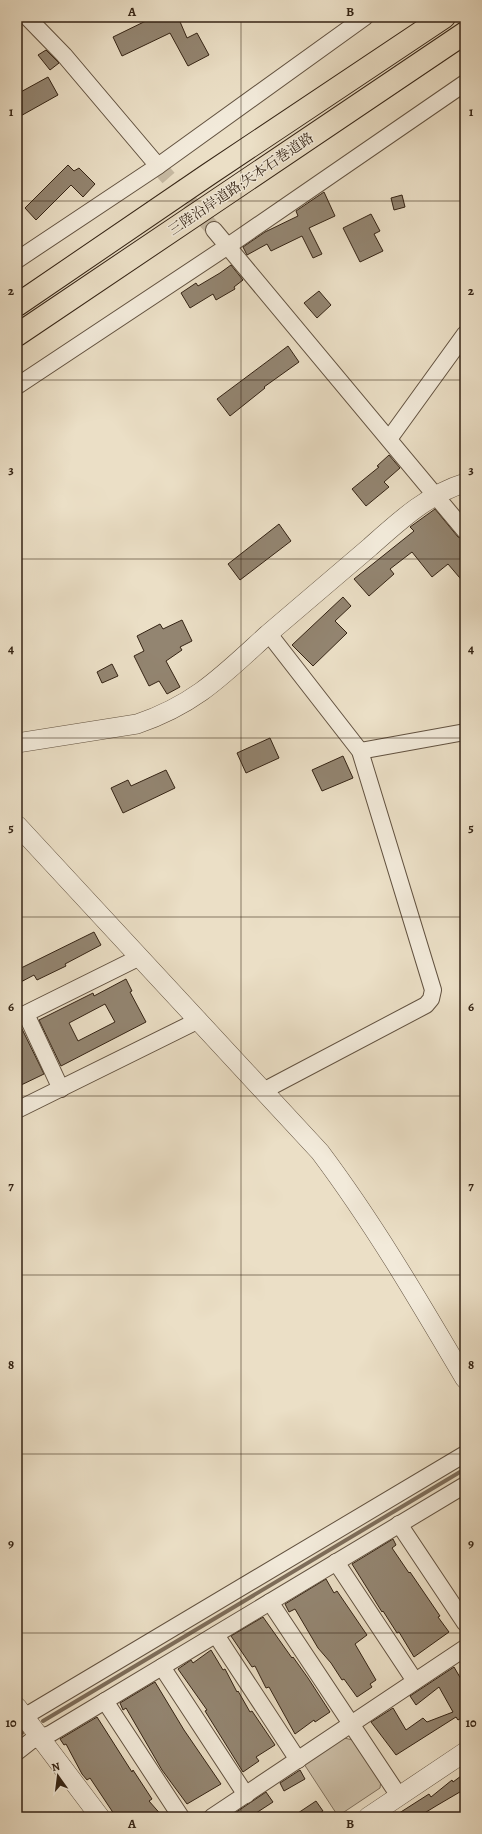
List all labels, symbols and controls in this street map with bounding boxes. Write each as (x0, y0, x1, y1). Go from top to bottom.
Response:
text: A (127, 3, 137, 20)
text: B (346, 3, 354, 20)
text: 1 (9, 103, 14, 120)
text: 1 (469, 103, 474, 120)
street label: 三陸沿岸道路;矢本石巻道路 (165, 128, 317, 240)
text: 2 (8, 282, 15, 299)
text: 2 (468, 282, 475, 299)
text: 3 (8, 461, 14, 478)
text: 3 (468, 461, 474, 478)
text: 4 (8, 640, 14, 657)
text: 4 (468, 640, 474, 657)
text: 5 (8, 819, 14, 836)
text: 5 (468, 819, 474, 836)
text: 6 (8, 998, 14, 1015)
text: 6 (468, 998, 474, 1015)
text: 7 (8, 1177, 14, 1194)
text: 7 (468, 1177, 474, 1194)
text: 8 (8, 1356, 14, 1373)
text: 8 (468, 1356, 474, 1373)
text: 9 (8, 1535, 14, 1552)
text: 9 (468, 1535, 474, 1552)
text: 10 (5, 1714, 17, 1731)
text: 10 (465, 1714, 477, 1731)
north arrow (38, 1756, 78, 1796)
text: N (50, 1759, 61, 1775)
text: A (127, 1815, 137, 1832)
text: B (346, 1815, 354, 1832)

